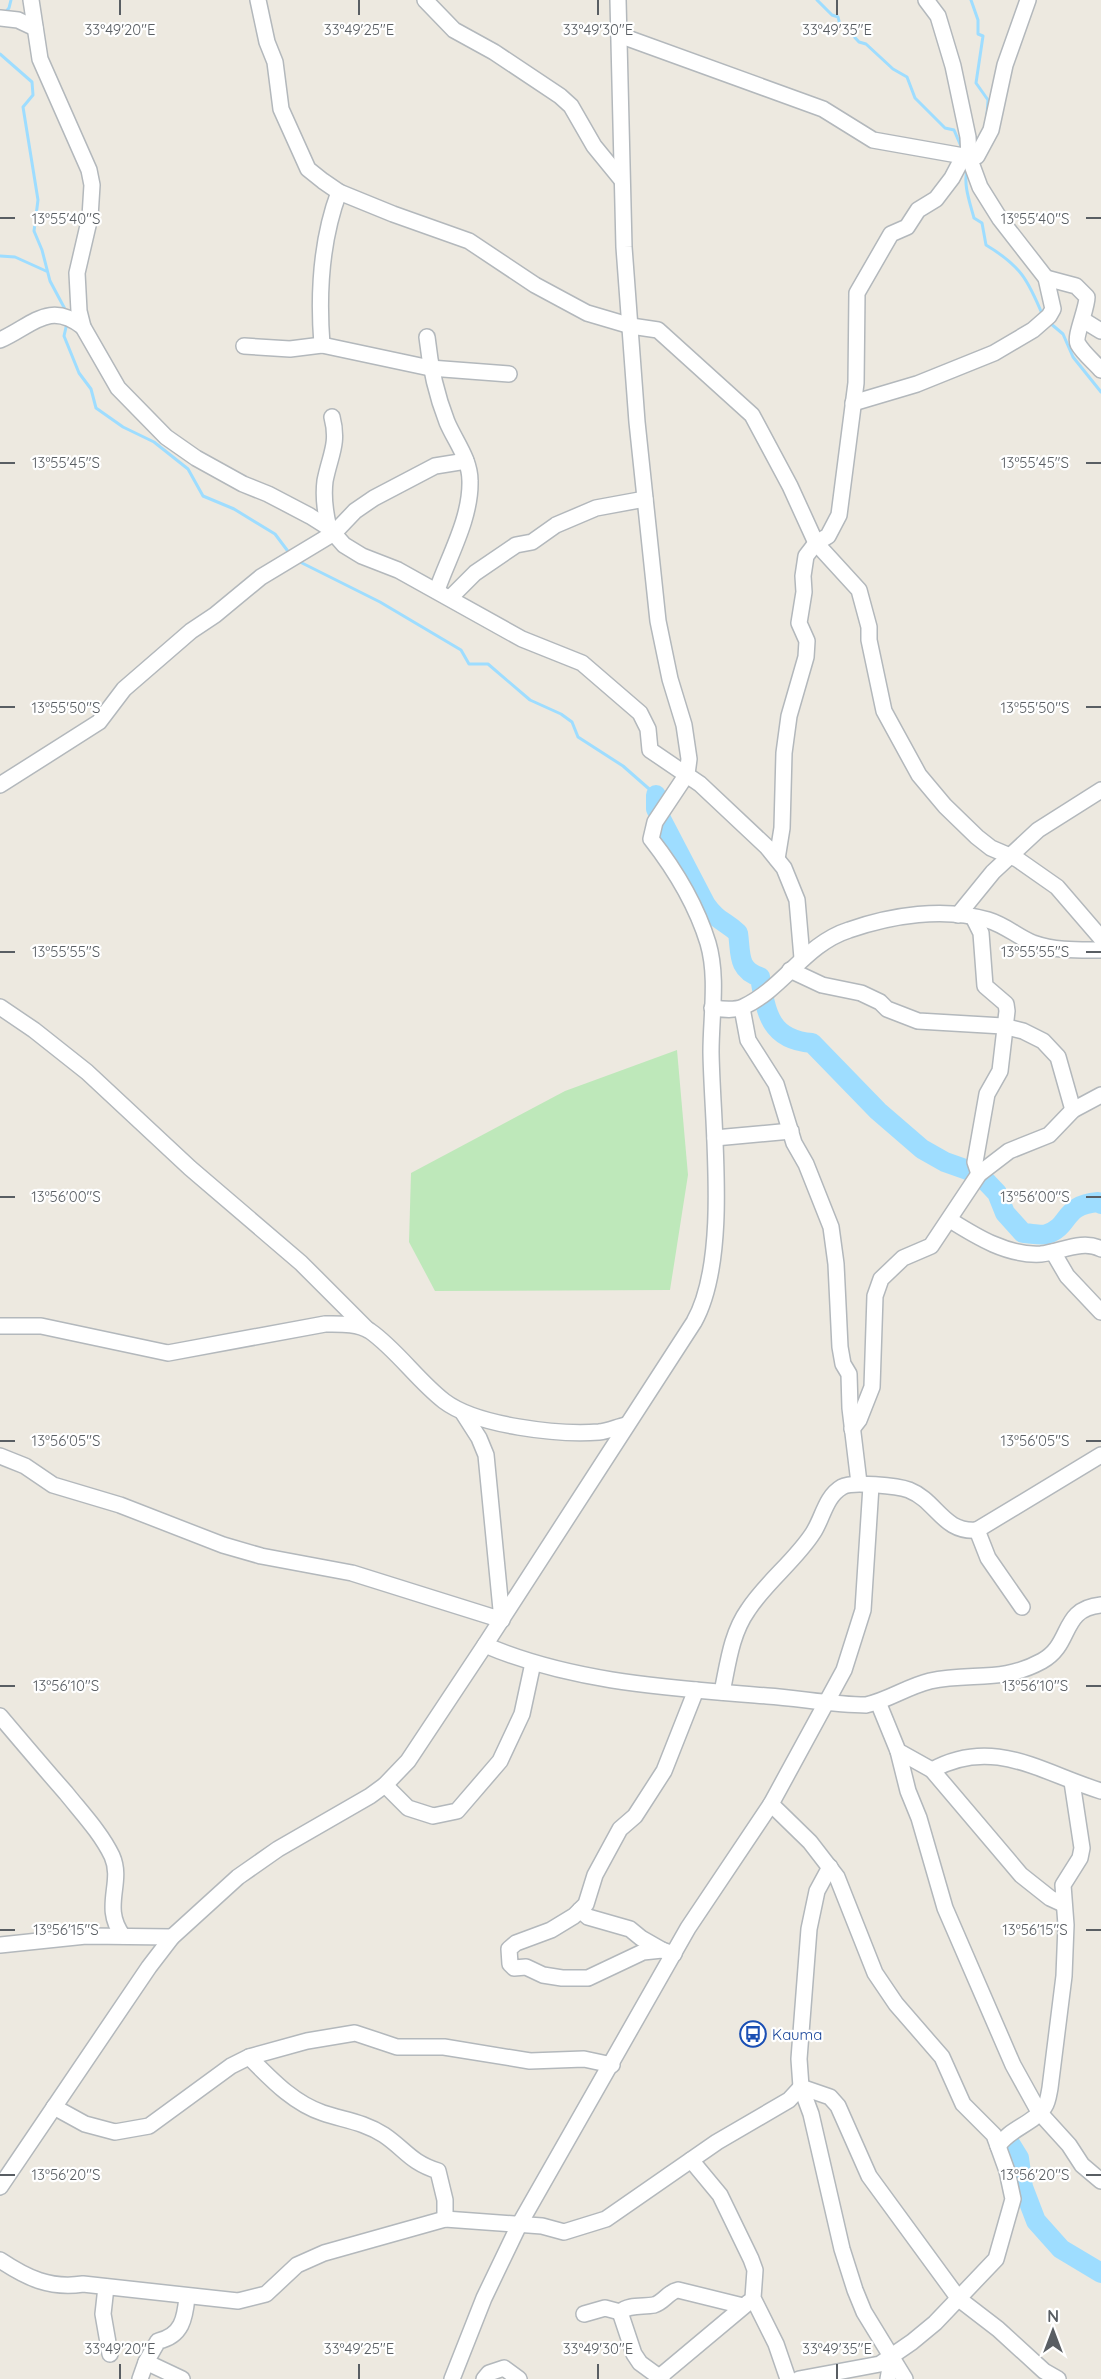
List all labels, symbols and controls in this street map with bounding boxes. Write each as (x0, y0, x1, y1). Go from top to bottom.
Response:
text: 33°49'20"E (84, 20, 156, 39)
text: 33°49'25"E (324, 20, 394, 39)
text: 33°49'30"E (563, 20, 633, 39)
text: 33°49'35"E (802, 20, 872, 39)
text: 13°55'40"S (32, 209, 100, 228)
text: 13°55'40"S (1001, 209, 1069, 228)
text: 13°55'45"S (32, 453, 100, 472)
text: 13°55'45"S (1001, 453, 1069, 472)
text: 13°55'50"S (32, 698, 100, 717)
text: 13°55'50"S (1001, 698, 1069, 717)
text: 13°55'55"S (32, 942, 100, 961)
text: 13°55'55"S (1001, 942, 1069, 961)
text: 13°56'00"S (31, 1187, 101, 1206)
text: 13°56'00"S (1000, 1187, 1070, 1206)
text: 13°56'05"S (32, 1431, 100, 1450)
text: 13°56'05"S (1001, 1431, 1069, 1450)
text: 13°56'10"S (33, 1676, 99, 1695)
text: 13°56'10"S (1002, 1676, 1068, 1695)
text: 13°56'15"S (33, 1920, 99, 1939)
text: 13°56'15"S (1002, 1920, 1068, 1939)
bus stop icon: Kauma (738, 2019, 768, 2049)
place label: Kauma (772, 2025, 822, 2044)
text: 13°56'20"S (32, 2165, 100, 2184)
text: 13°56'20"S (1001, 2165, 1069, 2184)
north arrow (1023, 2301, 1083, 2361)
text: N (1047, 2306, 1059, 2326)
text: 33°49'20"E (84, 2339, 156, 2358)
text: 33°49'25"E (324, 2339, 394, 2358)
text: 33°49'30"E (563, 2339, 633, 2358)
text: 33°49'35"E (802, 2339, 872, 2358)

